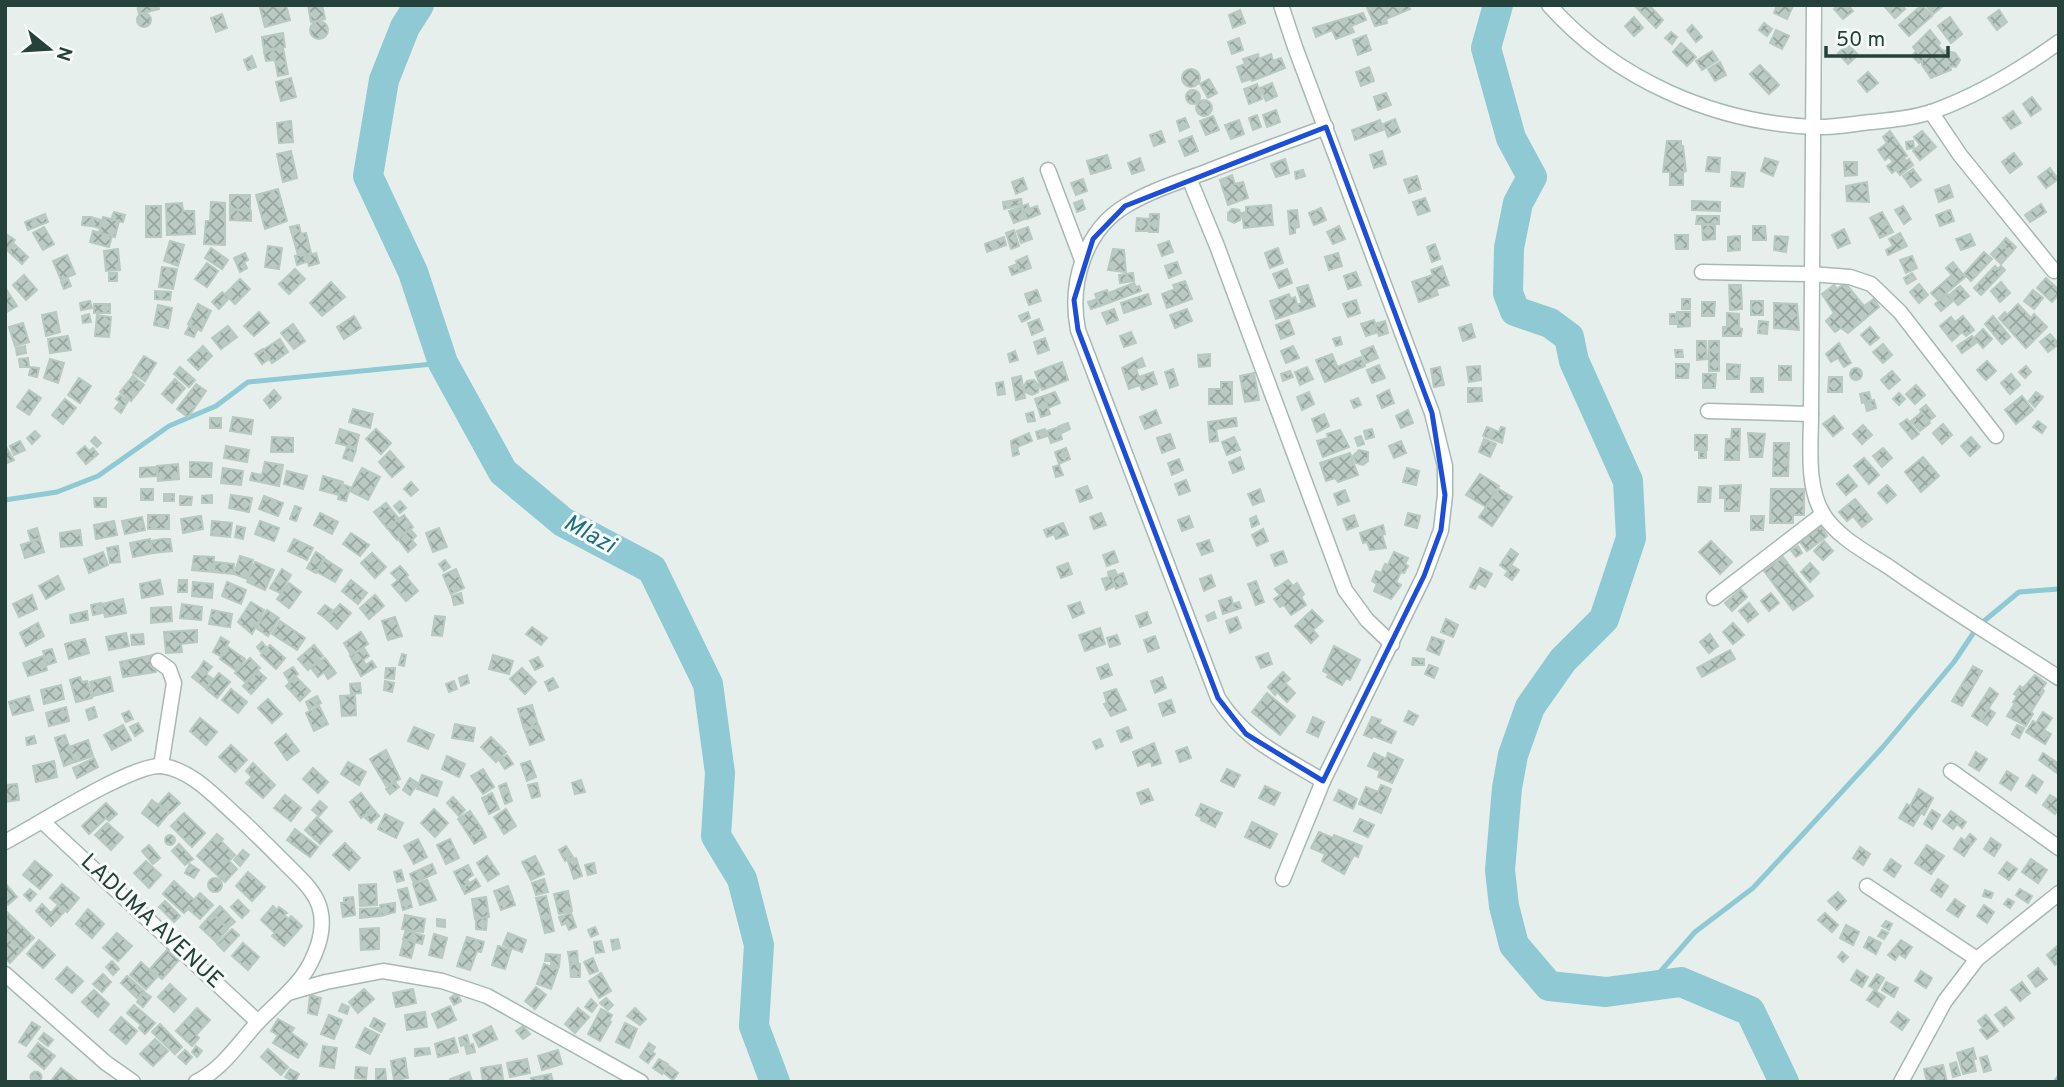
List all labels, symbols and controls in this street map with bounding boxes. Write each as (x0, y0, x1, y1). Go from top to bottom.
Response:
north arrow (14, 14, 84, 84)
scale bar (1826, 14, 1948, 58)
text: 50 m (1836, 27, 1885, 54)
text: N (50, 43, 77, 64)
water label: Mlazi (558, 509, 621, 562)
street label: LADUMA AVENUE (74, 848, 228, 996)

